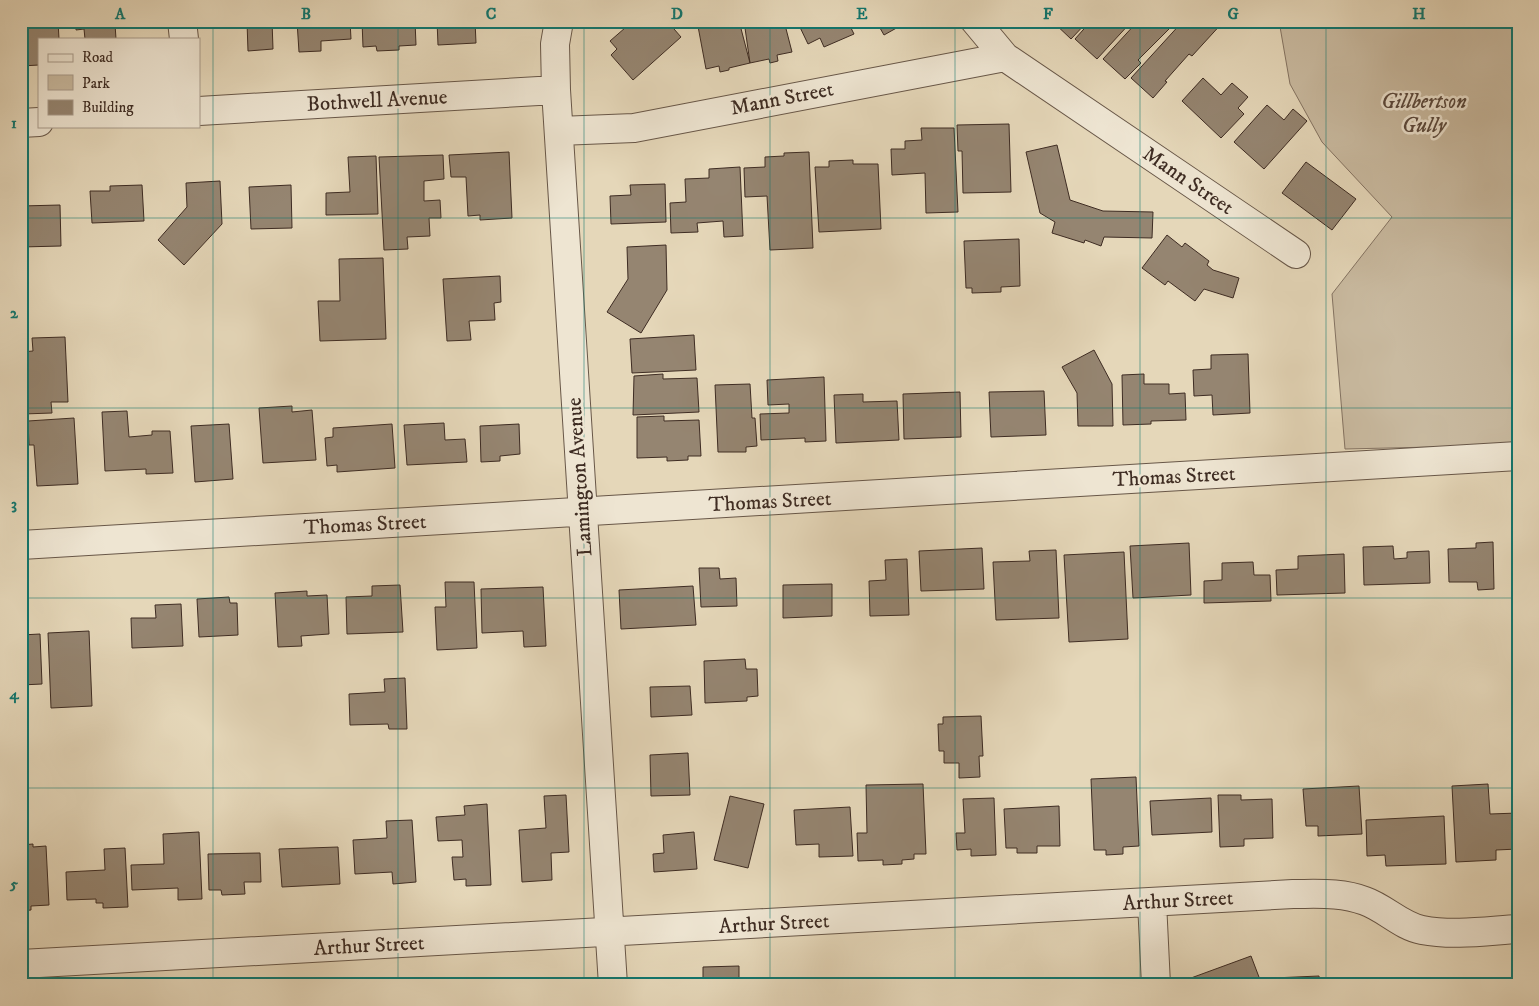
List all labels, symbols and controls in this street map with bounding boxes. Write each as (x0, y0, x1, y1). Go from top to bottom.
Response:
text: A (114, 4, 126, 24)
text: B (301, 4, 311, 24)
text: C (486, 4, 496, 24)
text: D (671, 4, 683, 24)
text: E (856, 4, 868, 24)
text: F (1043, 4, 1053, 24)
text: G (1227, 4, 1239, 24)
text: H (1412, 4, 1426, 24)
legend (38, 38, 200, 128)
text: Road (82, 48, 114, 67)
text: Park (82, 74, 111, 93)
street label: Mann Street (728, 76, 836, 122)
street label: Bothwell Avenue (306, 84, 448, 118)
park label: Gillbertson Gully (1381, 89, 1467, 139)
text: Building (82, 98, 134, 117)
text: 1 (11, 113, 17, 133)
street label: Mann Street (1138, 141, 1239, 221)
text: 2 (10, 303, 19, 323)
street label: Lamington Avenue (561, 396, 599, 557)
street label: Thomas Street (1112, 461, 1236, 493)
street label: Thomas Street (708, 486, 832, 518)
text: 3 (11, 494, 17, 514)
street label: Thomas Street (303, 509, 427, 541)
text: 4 (8, 684, 19, 704)
text: 5 (9, 874, 18, 894)
street label: Arthur Street (1122, 885, 1234, 917)
street label: Arthur Street (718, 908, 830, 940)
street label: Arthur Street (313, 930, 425, 962)

